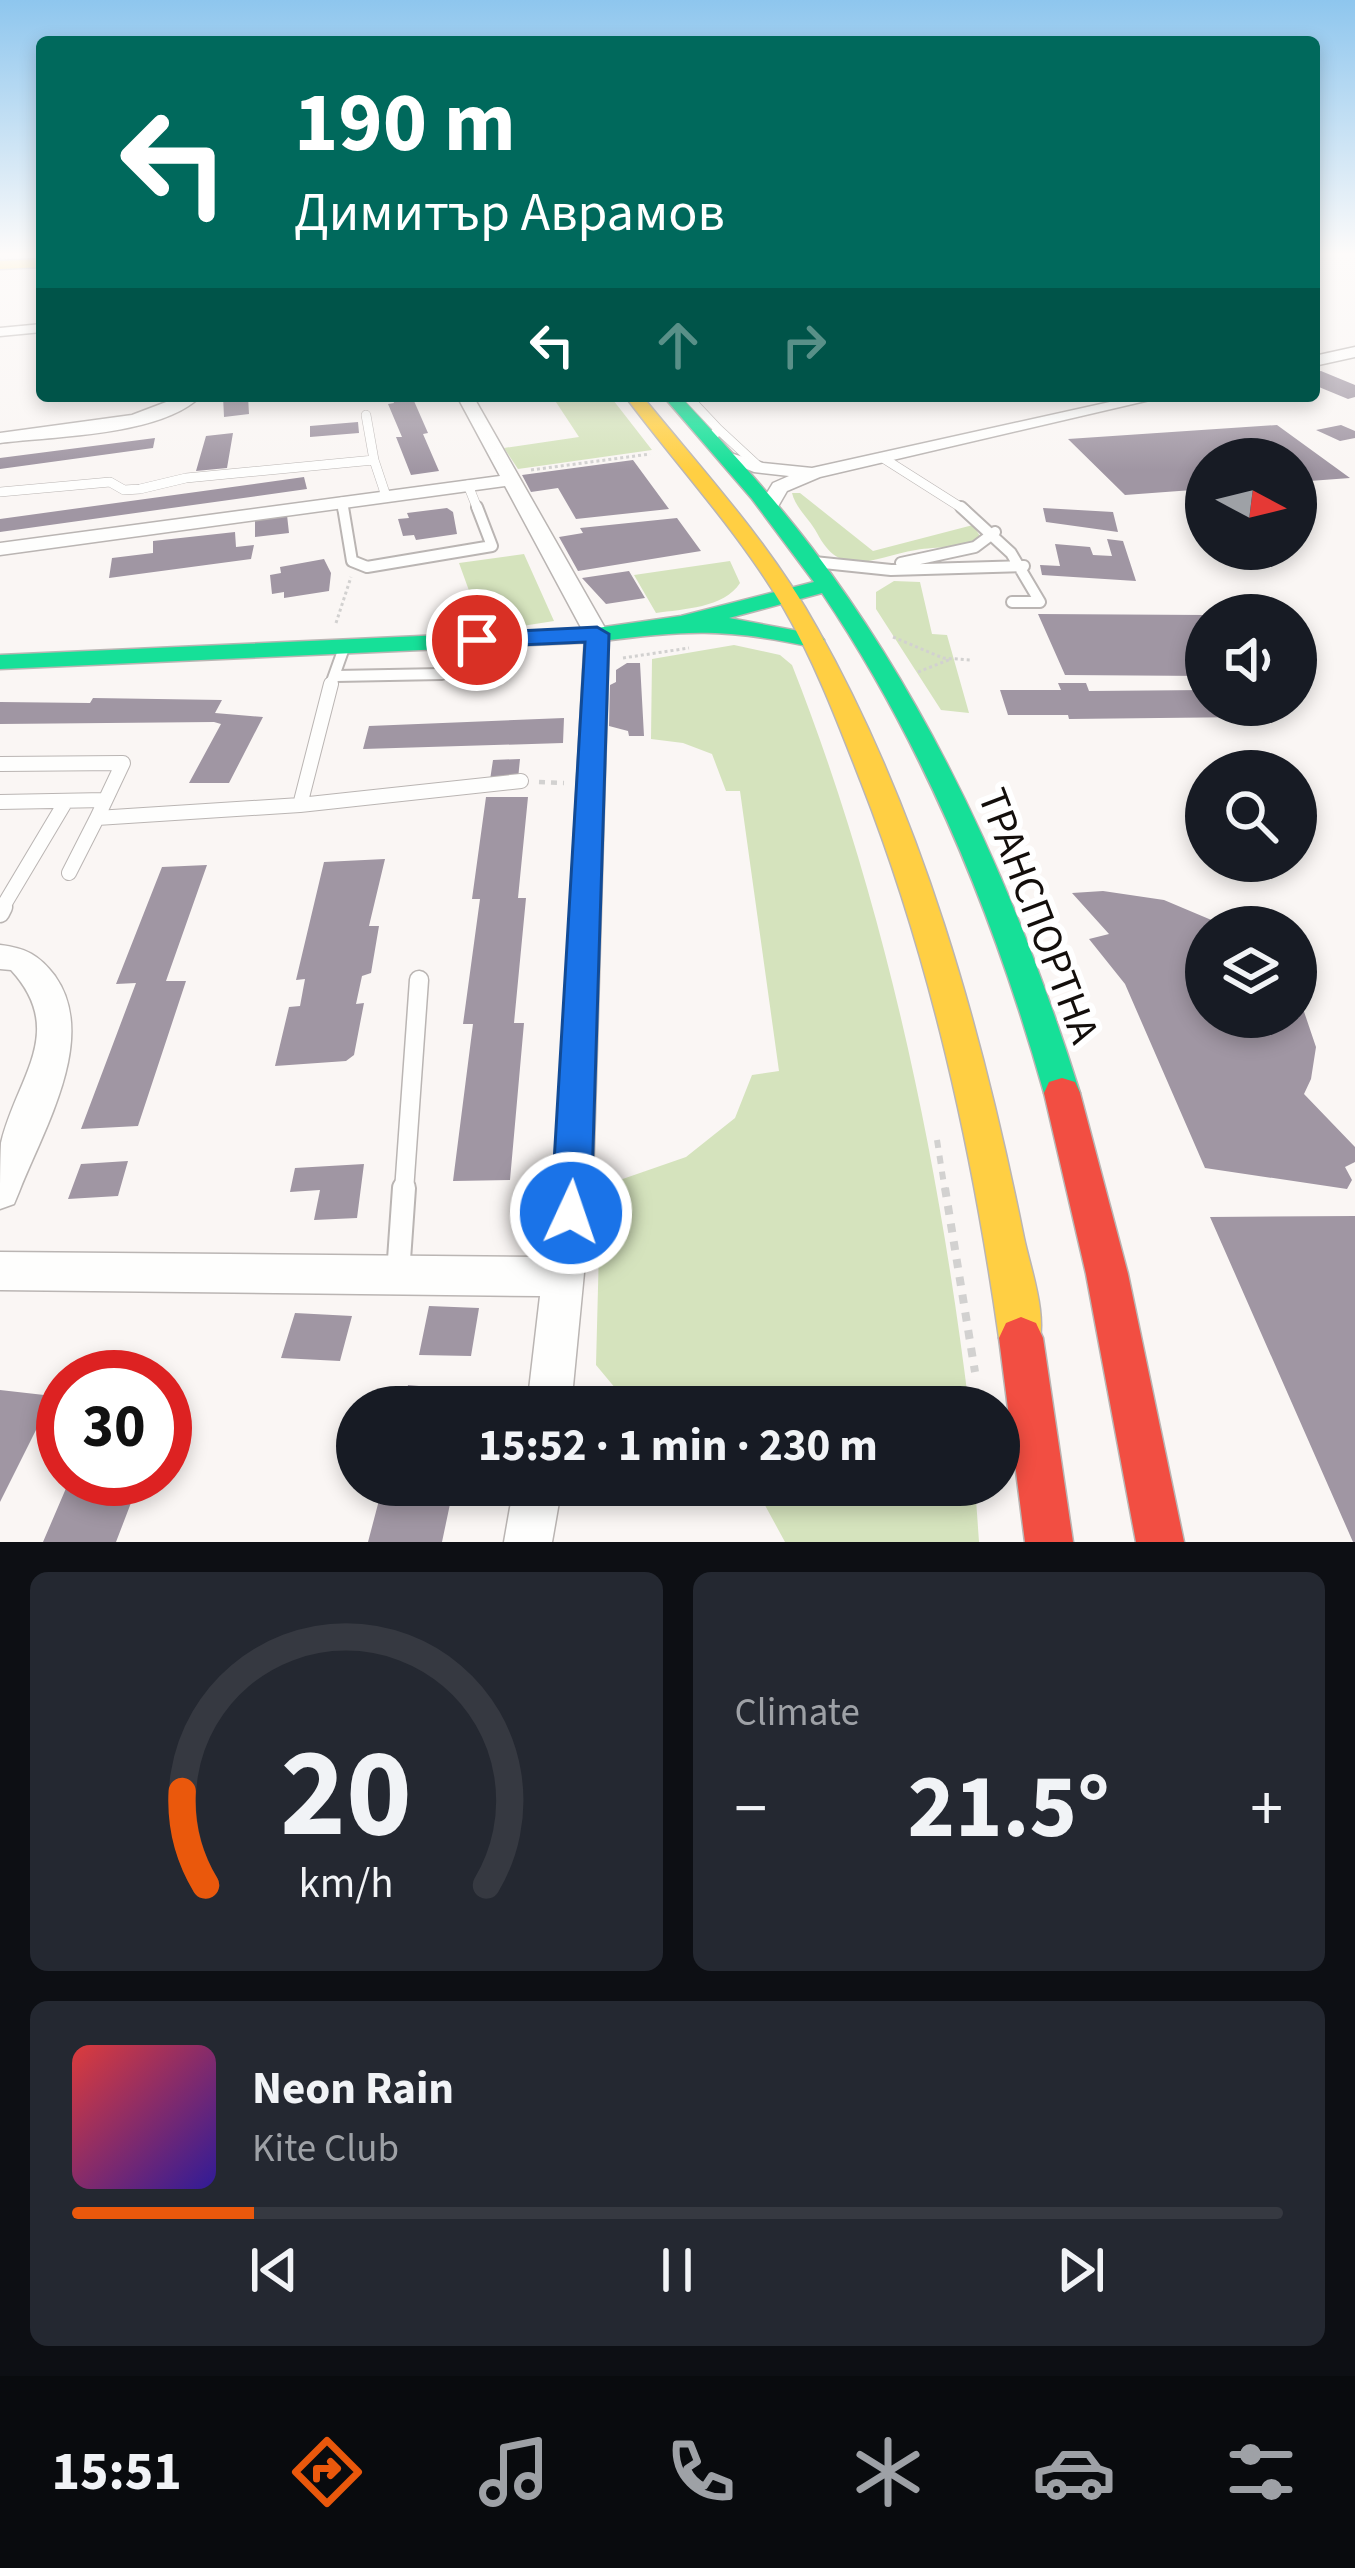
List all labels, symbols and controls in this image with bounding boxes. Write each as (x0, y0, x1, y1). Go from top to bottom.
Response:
text: 190 m (294, 64, 516, 184)
icon: left (96, 84, 252, 240)
text: Димитър Аврамов (294, 175, 725, 252)
icon: left (519, 312, 585, 378)
icon: ahead (645, 312, 711, 378)
icon: right (771, 312, 837, 378)
north arrow (1185, 438, 1317, 570)
map controls (1185, 438, 1317, 1038)
pin (426, 589, 528, 691)
button: sound (1185, 594, 1317, 726)
icon: arrive (444, 607, 510, 673)
button: search (1185, 750, 1317, 882)
street label: ТРАНСПОРТНА (962, 780, 1114, 1052)
button: layers (1185, 906, 1317, 1038)
position arrow (508, 1150, 634, 1276)
speed limit sign: 30 (36, 1350, 192, 1506)
text: 15:52 · 1 min · 230 m (478, 1414, 878, 1478)
text: Climate (735, 1685, 860, 1741)
text: 20 (280, 1706, 412, 1884)
text: 21.5° (908, 1744, 1110, 1872)
text: − (735, 1762, 767, 1856)
text: + (1250, 1762, 1283, 1856)
text: km/h (299, 1852, 394, 1913)
text: Neon Rain (252, 2057, 454, 2121)
text: Kite Club (252, 2121, 399, 2177)
icon: previous (241, 2237, 307, 2303)
icon: pause (644, 2237, 710, 2303)
icon: next (1048, 2237, 1114, 2303)
icon: directions (285, 2430, 369, 2514)
icon: music (472, 2430, 556, 2514)
icon: phone (659, 2430, 743, 2514)
icon: climate (846, 2430, 930, 2514)
icon: car (1032, 2430, 1116, 2514)
icon: filters (1219, 2430, 1303, 2514)
text: 15:51 (51, 2434, 182, 2511)

